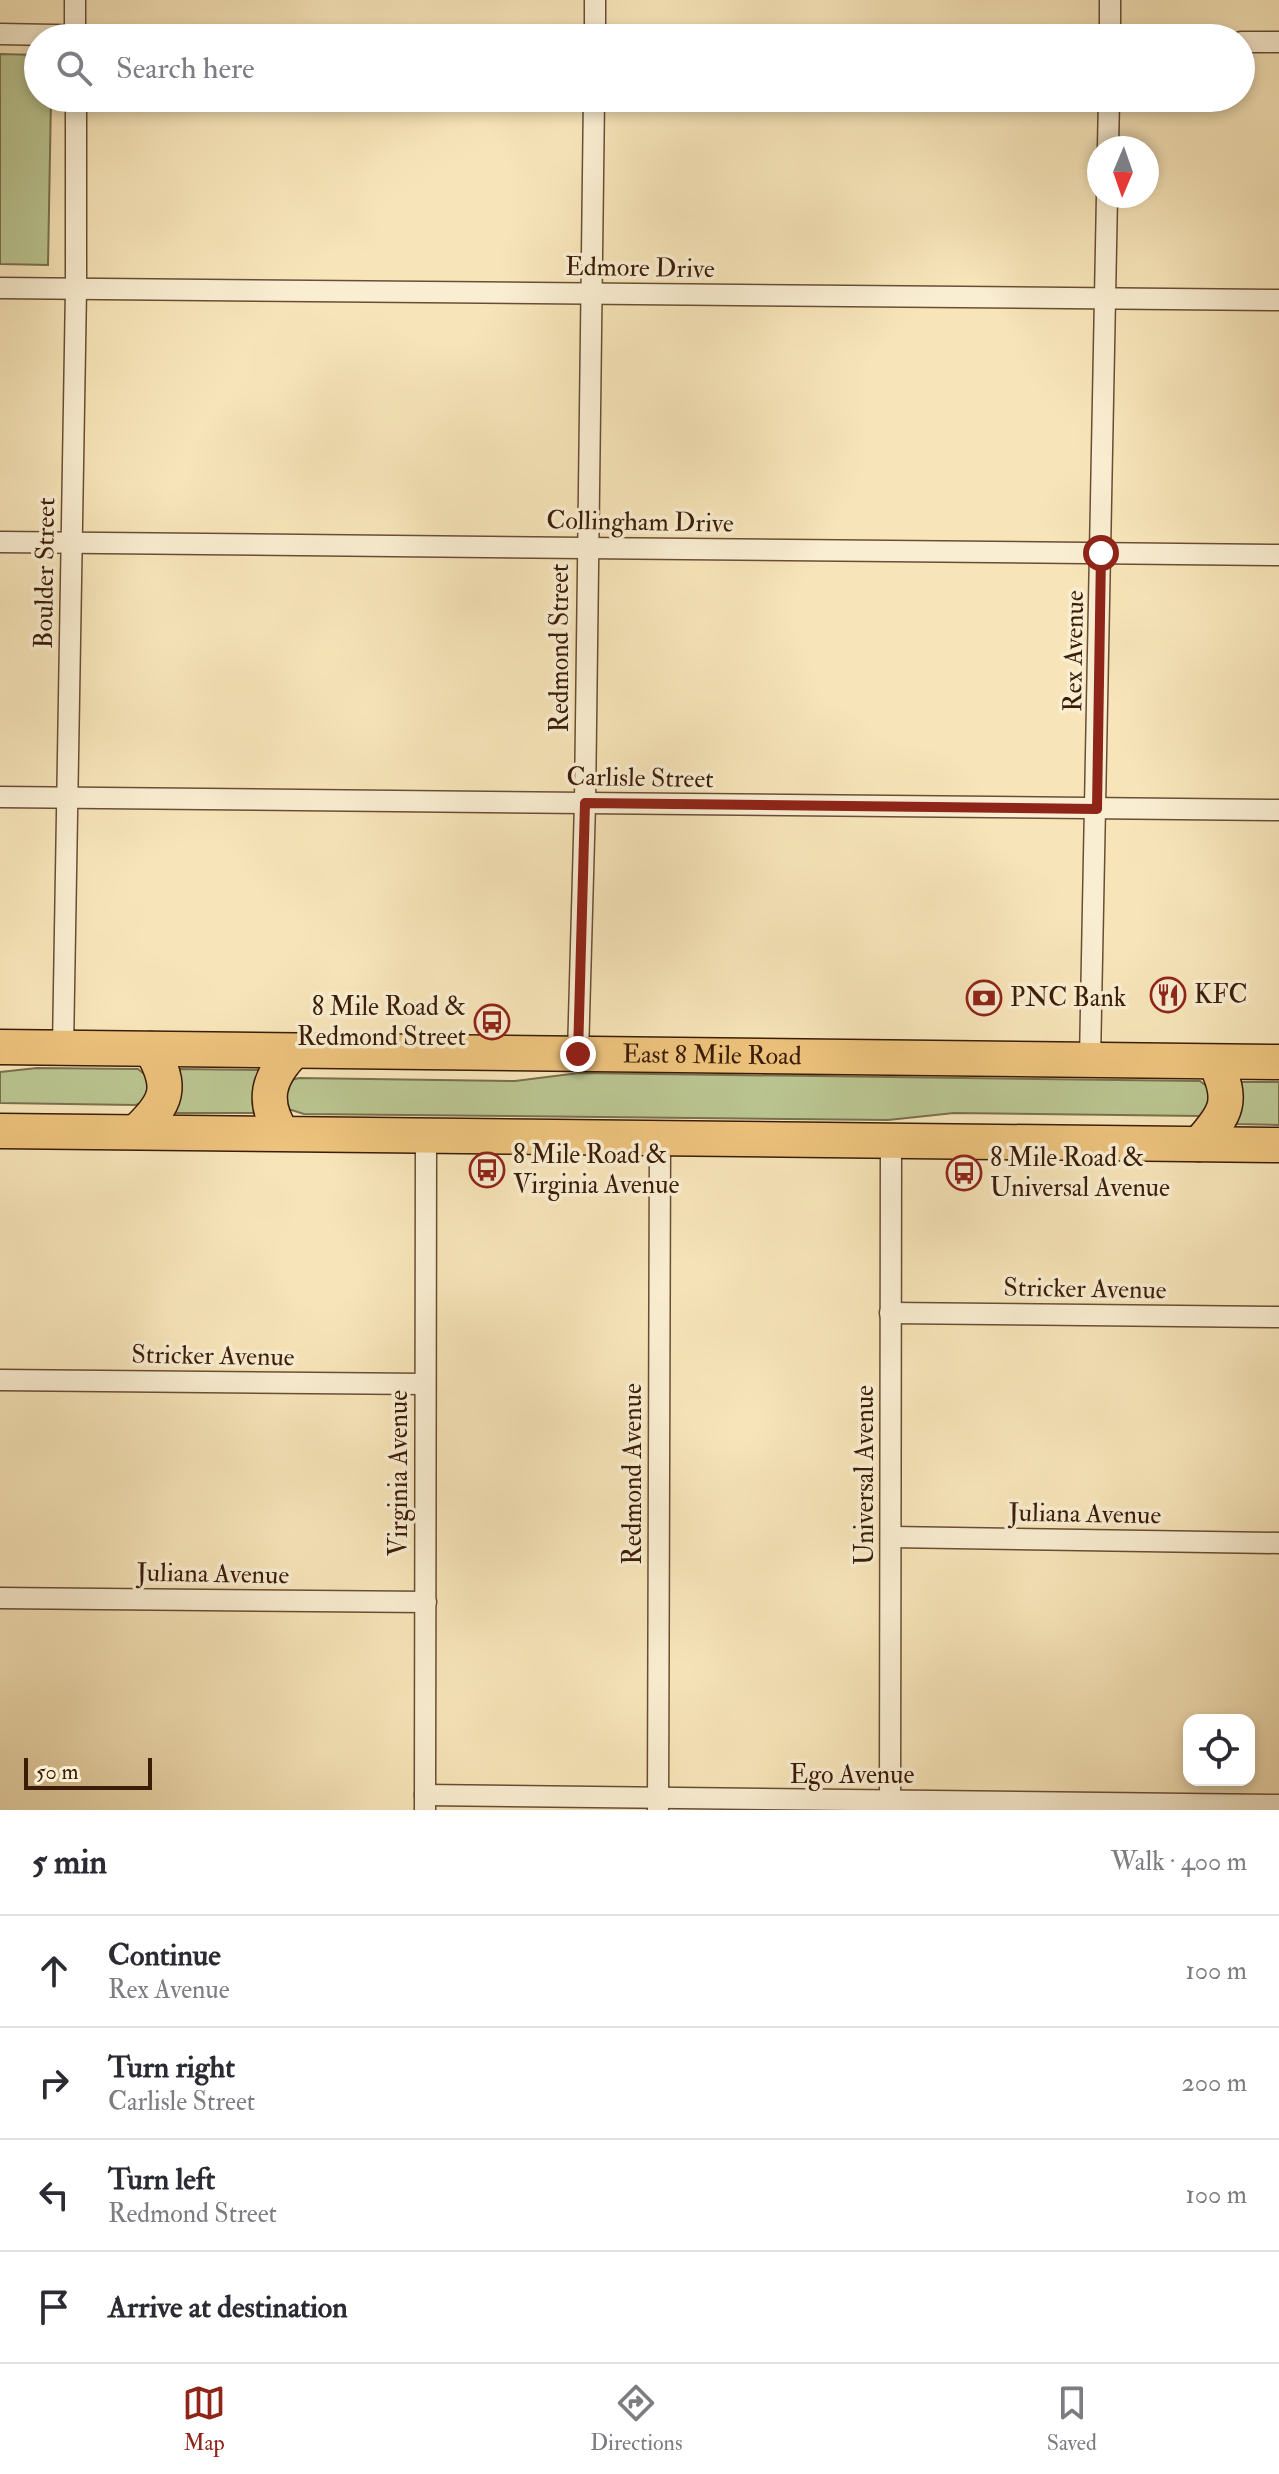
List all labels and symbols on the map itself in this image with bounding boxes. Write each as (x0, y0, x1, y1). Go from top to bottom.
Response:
north arrow (1087, 136, 1159, 208)
street label: Edmore Drive (565, 251, 715, 285)
street label: Boulder Street (28, 497, 62, 649)
street label: Collingham Drive (546, 504, 734, 540)
route start (1083, 535, 1119, 571)
street label: Redmond Street (544, 564, 576, 732)
street label: Rex Avenue (1057, 590, 1091, 712)
street label: Carlisle Street (566, 761, 714, 795)
restaurant icon: KFC (1149, 976, 1187, 1014)
bank icon: PNC Bank (965, 979, 1003, 1017)
place label: KFC (1194, 979, 1248, 1011)
place label: PNC Bank (1010, 982, 1127, 1014)
place label: 8 Mile Road & Redmond Street (297, 991, 466, 1053)
bus stop icon: 8 Mile Road & Redmond Street (473, 1003, 511, 1041)
route end (560, 1036, 596, 1072)
street label: East 8 Mile Road (622, 1038, 802, 1072)
place label: 8 Mile Road & Virginia Avenue (513, 1139, 679, 1201)
place label: 8 Mile Road & Universal Avenue (990, 1142, 1170, 1204)
bus stop icon: 8 Mile Road & Virginia Avenue (468, 1151, 506, 1189)
bus stop icon: 8 Mile Road & Universal Avenue (945, 1154, 983, 1192)
street label: Stricker Avenue (1003, 1272, 1167, 1306)
street label: Stricker Avenue (131, 1339, 295, 1373)
street label: Redmond Avenue (617, 1383, 649, 1565)
street label: Universal Avenue (849, 1385, 881, 1565)
street label: Virginia Avenue (383, 1390, 415, 1556)
street label: Juliana Avenue (1007, 1497, 1162, 1531)
street label: Juliana Avenue (135, 1557, 290, 1591)
scale bar (24, 1754, 152, 1790)
street label: Ego Avenue (790, 1759, 915, 1791)

